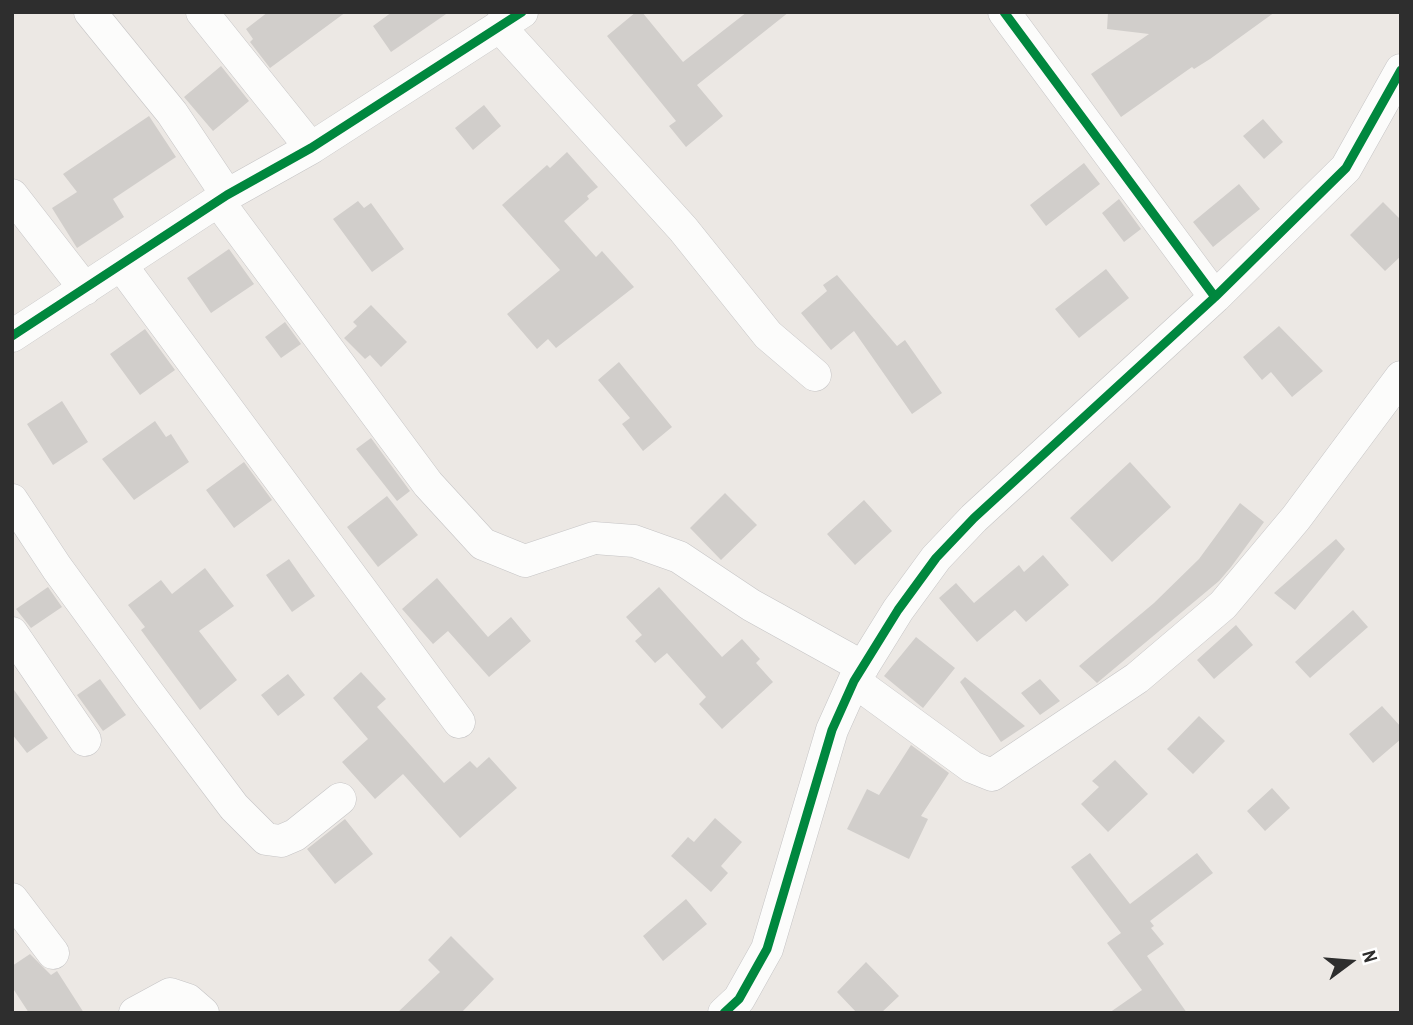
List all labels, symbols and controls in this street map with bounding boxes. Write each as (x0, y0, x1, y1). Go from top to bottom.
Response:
north arrow (1315, 927, 1385, 997)
text: N (1356, 947, 1384, 965)

